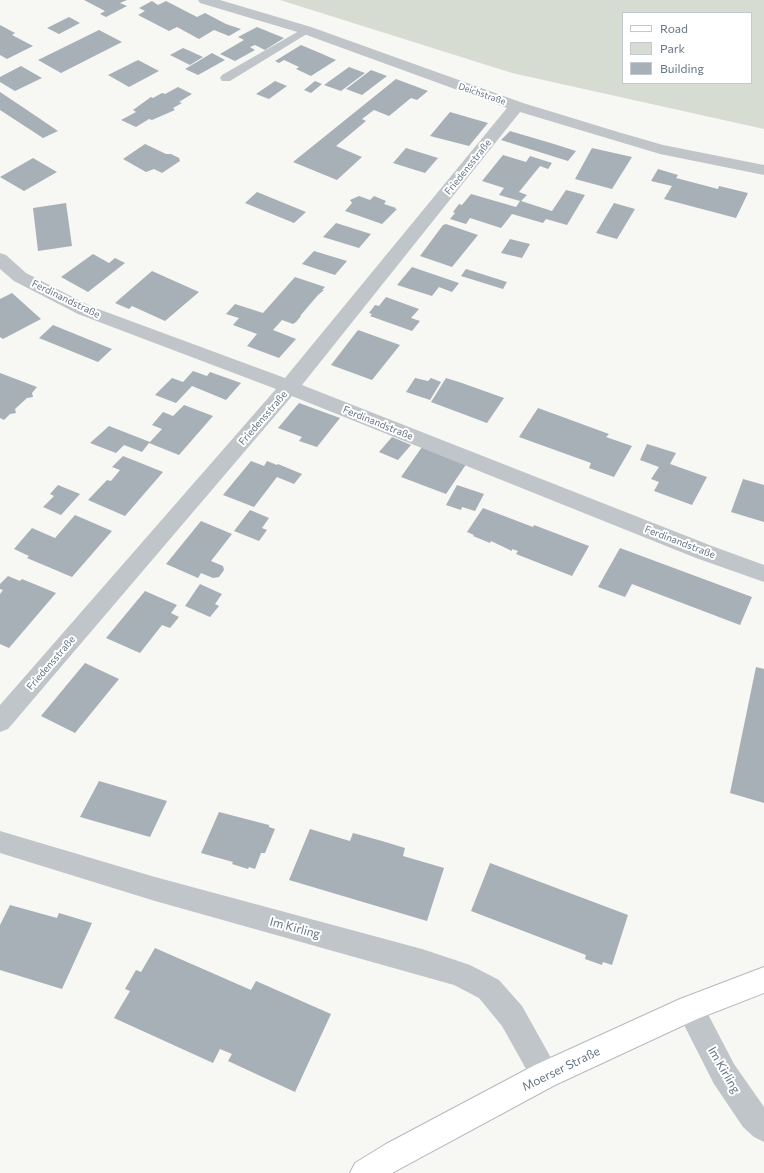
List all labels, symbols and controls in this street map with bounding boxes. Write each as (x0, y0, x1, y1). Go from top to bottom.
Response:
legend (622, 12, 752, 84)
text: Road (660, 21, 688, 35)
text: Park (660, 41, 685, 55)
text: Building (660, 61, 704, 75)
street label: Deichstraße (457, 81, 507, 107)
street label: Friedensstraße (442, 137, 494, 197)
street label: Ferdinandstraße (30, 277, 102, 321)
street label: Friedensstraße (236, 388, 290, 448)
street label: Ferdinandstraße (341, 403, 415, 443)
street label: Ferdinandstraße (643, 523, 717, 561)
street label: Friedensstraße (24, 633, 78, 693)
street label: Im Kirling (268, 914, 322, 942)
street label: Moerser Straße (520, 1044, 602, 1094)
street label: Im Kirling (705, 1044, 743, 1096)

